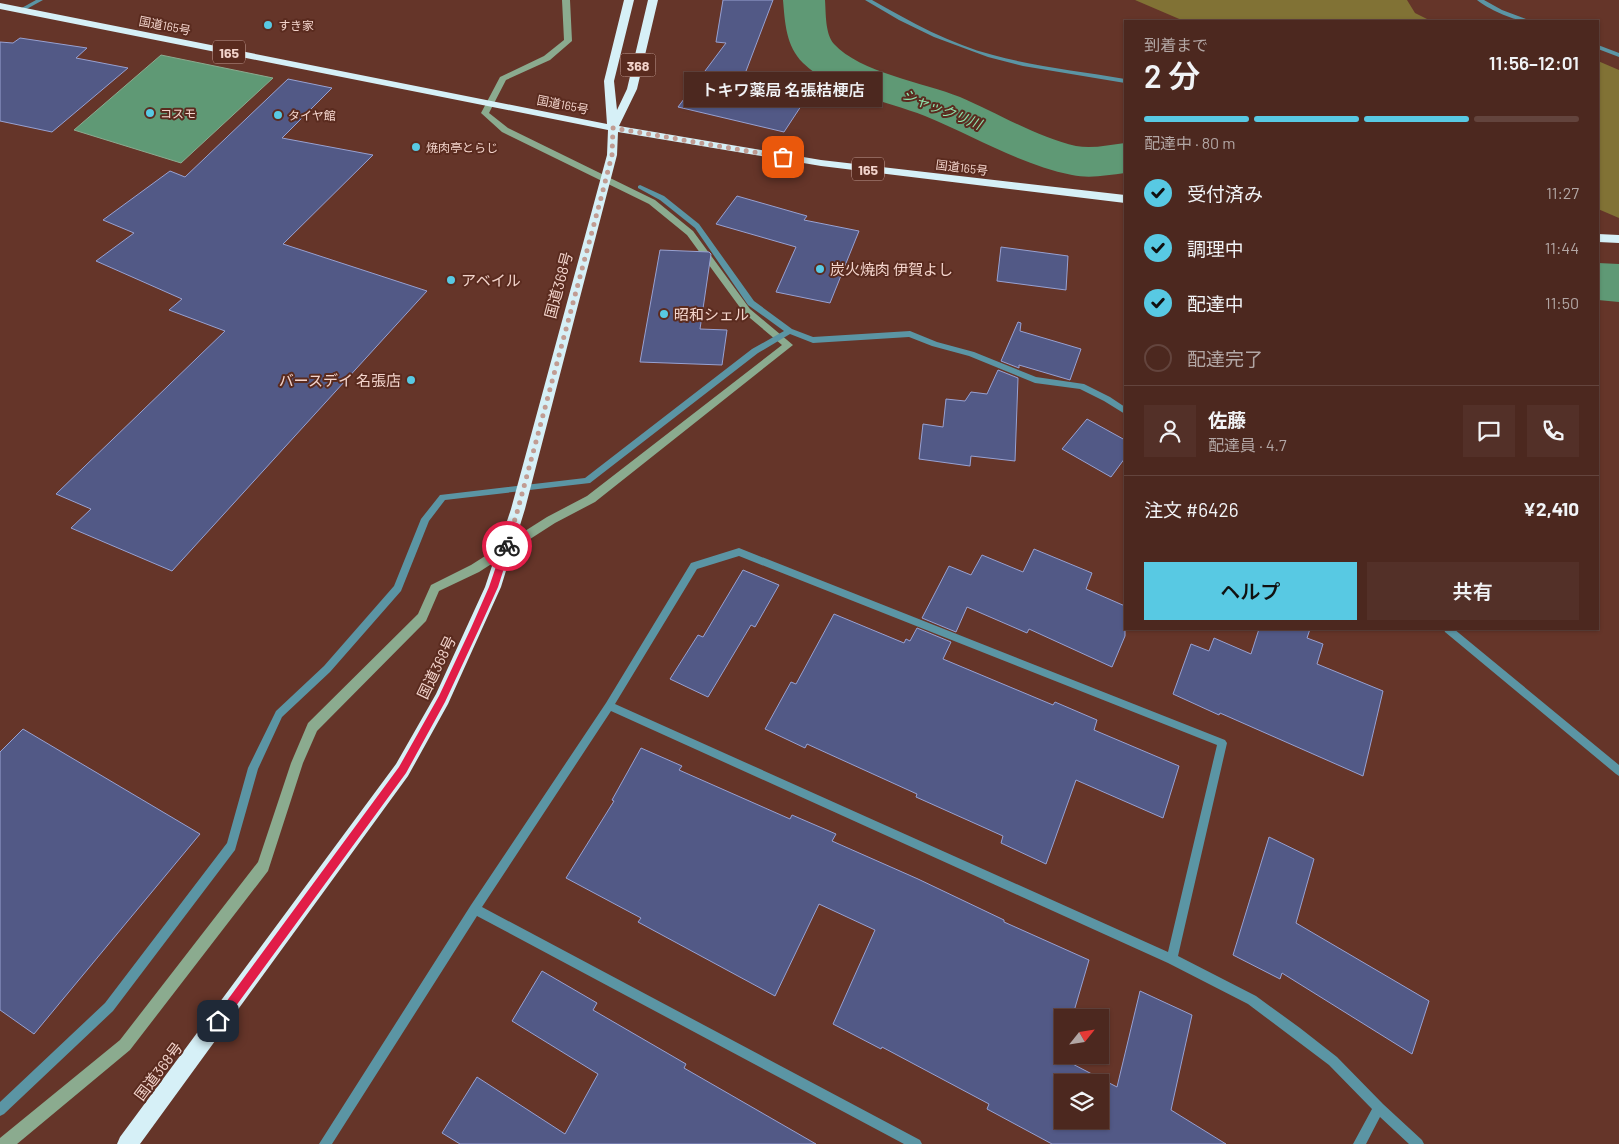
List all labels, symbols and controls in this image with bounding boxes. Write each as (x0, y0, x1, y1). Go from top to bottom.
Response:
street label: 国道165号 (138, 13, 192, 37)
place label: すき家 (278, 18, 314, 32)
marker: すき家 (262, 19, 274, 31)
text: 到着まで (1144, 35, 1208, 54)
road number: 165 (213, 41, 245, 64)
text: 11:56–12:01 (1489, 51, 1579, 74)
road number: 368 (620, 54, 656, 76)
text: 2 分 (1144, 56, 1200, 94)
callout: トキワ薬局 名張桔梗店 (684, 72, 882, 107)
text: トキワ薬局 名張桔梗店 (701, 80, 865, 99)
water label: シャックリ川 (900, 85, 986, 133)
street label: 国道165号 (536, 92, 590, 116)
place label: コスモ (160, 106, 196, 120)
marker: コスモ (144, 107, 156, 119)
place label: タイヤ館 (288, 108, 336, 122)
marker: タイヤ館 (272, 109, 284, 121)
text: 配達中 · 80 m (1144, 133, 1236, 152)
pin (762, 136, 804, 178)
place label: 焼肉亭とらじ (426, 140, 498, 154)
marker: 焼肉亭とらじ (410, 141, 422, 153)
icon: bag (769, 143, 797, 171)
road number: 165 (852, 157, 884, 180)
street label: 国道165号 (935, 157, 989, 177)
icon: check (1144, 179, 1172, 207)
text: 受付済み (1187, 182, 1263, 205)
text: 11:27 (1546, 183, 1579, 202)
icon: check (1144, 234, 1172, 262)
text: 調理中 (1187, 237, 1244, 260)
text: 11:44 (1545, 238, 1579, 257)
street label: 国道368号 (540, 250, 576, 320)
place label: 炭火焼肉 伊賀よし (830, 260, 953, 278)
marker: 炭火焼肉 伊賀よし (814, 263, 826, 275)
place label: アベイル (461, 271, 521, 289)
marker: アベイル (445, 274, 457, 286)
icon: check (1144, 289, 1172, 317)
text: 配達中 (1187, 292, 1244, 315)
text: 11:50 (1545, 293, 1579, 312)
place label: 昭和シェル (674, 305, 749, 323)
marker: 昭和シェル (658, 308, 670, 320)
text: 配達完了 (1187, 347, 1263, 370)
place label: バースデイ 名張店 (279, 371, 401, 389)
marker: バースデイ 名張店 (405, 374, 417, 386)
button: person (1144, 405, 1196, 457)
button: chat (1463, 405, 1515, 457)
button: phone (1527, 405, 1579, 457)
text: 佐藤 (1208, 408, 1246, 431)
text: 配達員 · 4.7 (1208, 435, 1287, 454)
text: ¥2,410 (1523, 497, 1579, 520)
text: 注文 #6426 (1144, 498, 1239, 521)
courier (482, 521, 532, 571)
icon: bike (493, 532, 521, 560)
button: ヘルプ (1144, 562, 1357, 620)
button: 共有 (1367, 562, 1579, 620)
street label: 国道368号 (413, 632, 459, 702)
pin (197, 1000, 239, 1042)
icon: home (204, 1007, 232, 1035)
north arrow (1054, 1009, 1109, 1064)
map controls (1054, 1009, 1109, 1129)
street label: 国道368号 (130, 1038, 186, 1104)
button: layers (1054, 1074, 1109, 1129)

